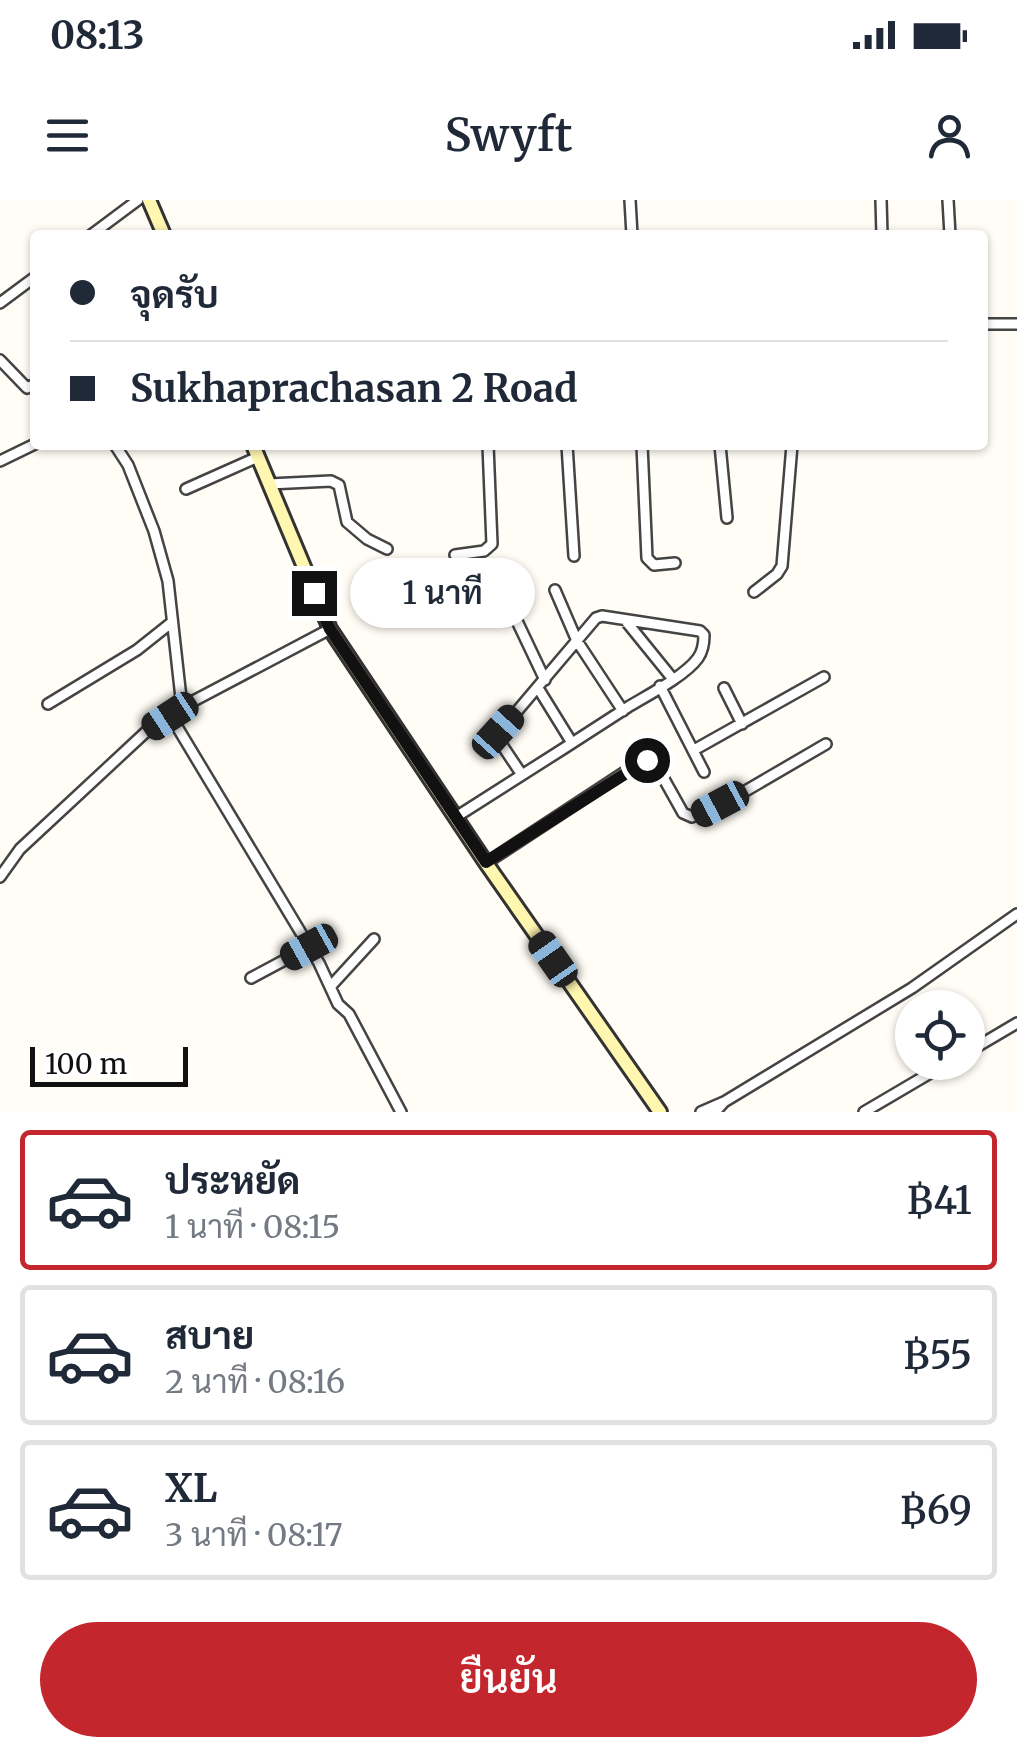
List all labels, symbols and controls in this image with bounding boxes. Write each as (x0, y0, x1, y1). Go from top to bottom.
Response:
text: 08:13 (50, 12, 145, 59)
text: Swyft (444, 107, 573, 163)
icon: menu (40, 108, 95, 163)
icon: person (922, 108, 977, 163)
text: จุดรับ (130, 271, 219, 318)
text: Sukhaprachasan 2 Road (130, 365, 578, 412)
callout: 1 นาที (349, 558, 534, 628)
route end (292, 571, 337, 616)
text: 1 นาที (402, 573, 483, 613)
car (137, 687, 203, 745)
car (467, 700, 529, 764)
route start (625, 738, 670, 783)
car (686, 777, 754, 831)
car (275, 919, 343, 975)
car (524, 926, 582, 992)
map controls (895, 990, 985, 1080)
button: locate (895, 990, 985, 1080)
scale bar (30, 1042, 188, 1086)
text: 100 m (45, 1046, 127, 1082)
icon: car (45, 1155, 135, 1245)
text: ประหยัด (165, 1157, 300, 1204)
text: ฿41 (907, 1177, 972, 1224)
text: 1 นาที · 08:15 (165, 1207, 340, 1247)
icon: car (45, 1310, 135, 1400)
text: สบาย (165, 1312, 254, 1359)
text: ฿55 (904, 1332, 972, 1379)
text: 2 นาที · 08:16 (165, 1362, 345, 1402)
icon: car (45, 1465, 135, 1555)
text: XL (165, 1465, 217, 1512)
text: ฿69 (900, 1487, 972, 1534)
text: 3 นาที · 08:17 (165, 1515, 343, 1555)
button: ยืนยัน (40, 1622, 977, 1737)

